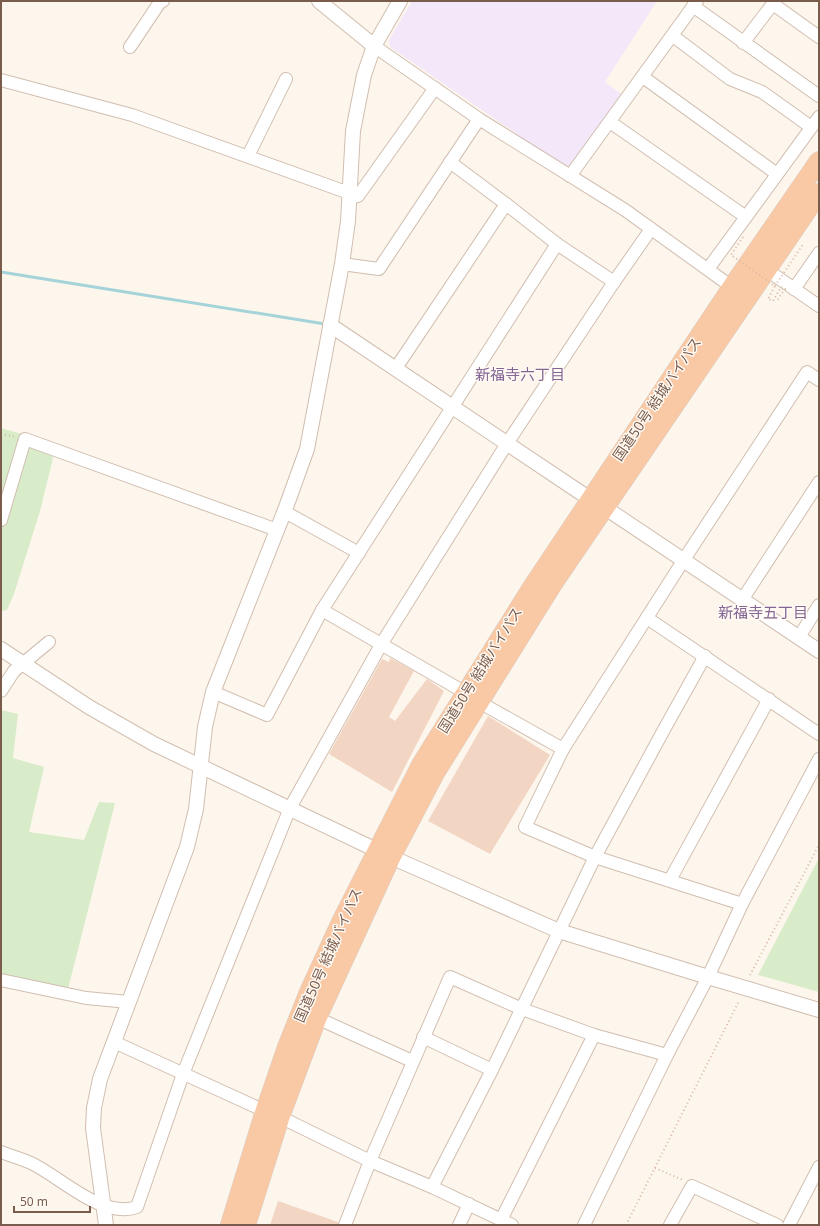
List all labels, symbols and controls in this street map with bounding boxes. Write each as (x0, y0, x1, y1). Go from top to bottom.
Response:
street label: 国道50号 結城バイパス (608, 333, 705, 464)
district label: 新福寺六丁目 (475, 364, 565, 384)
district label: 新福寺五丁目 (718, 602, 808, 622)
street label: 国道50号 結城バイパス (433, 603, 526, 736)
street label: 国道50号 結城バイパス (289, 885, 366, 1025)
scale bar (14, 1188, 90, 1214)
text: 50 m (20, 1193, 48, 1210)

